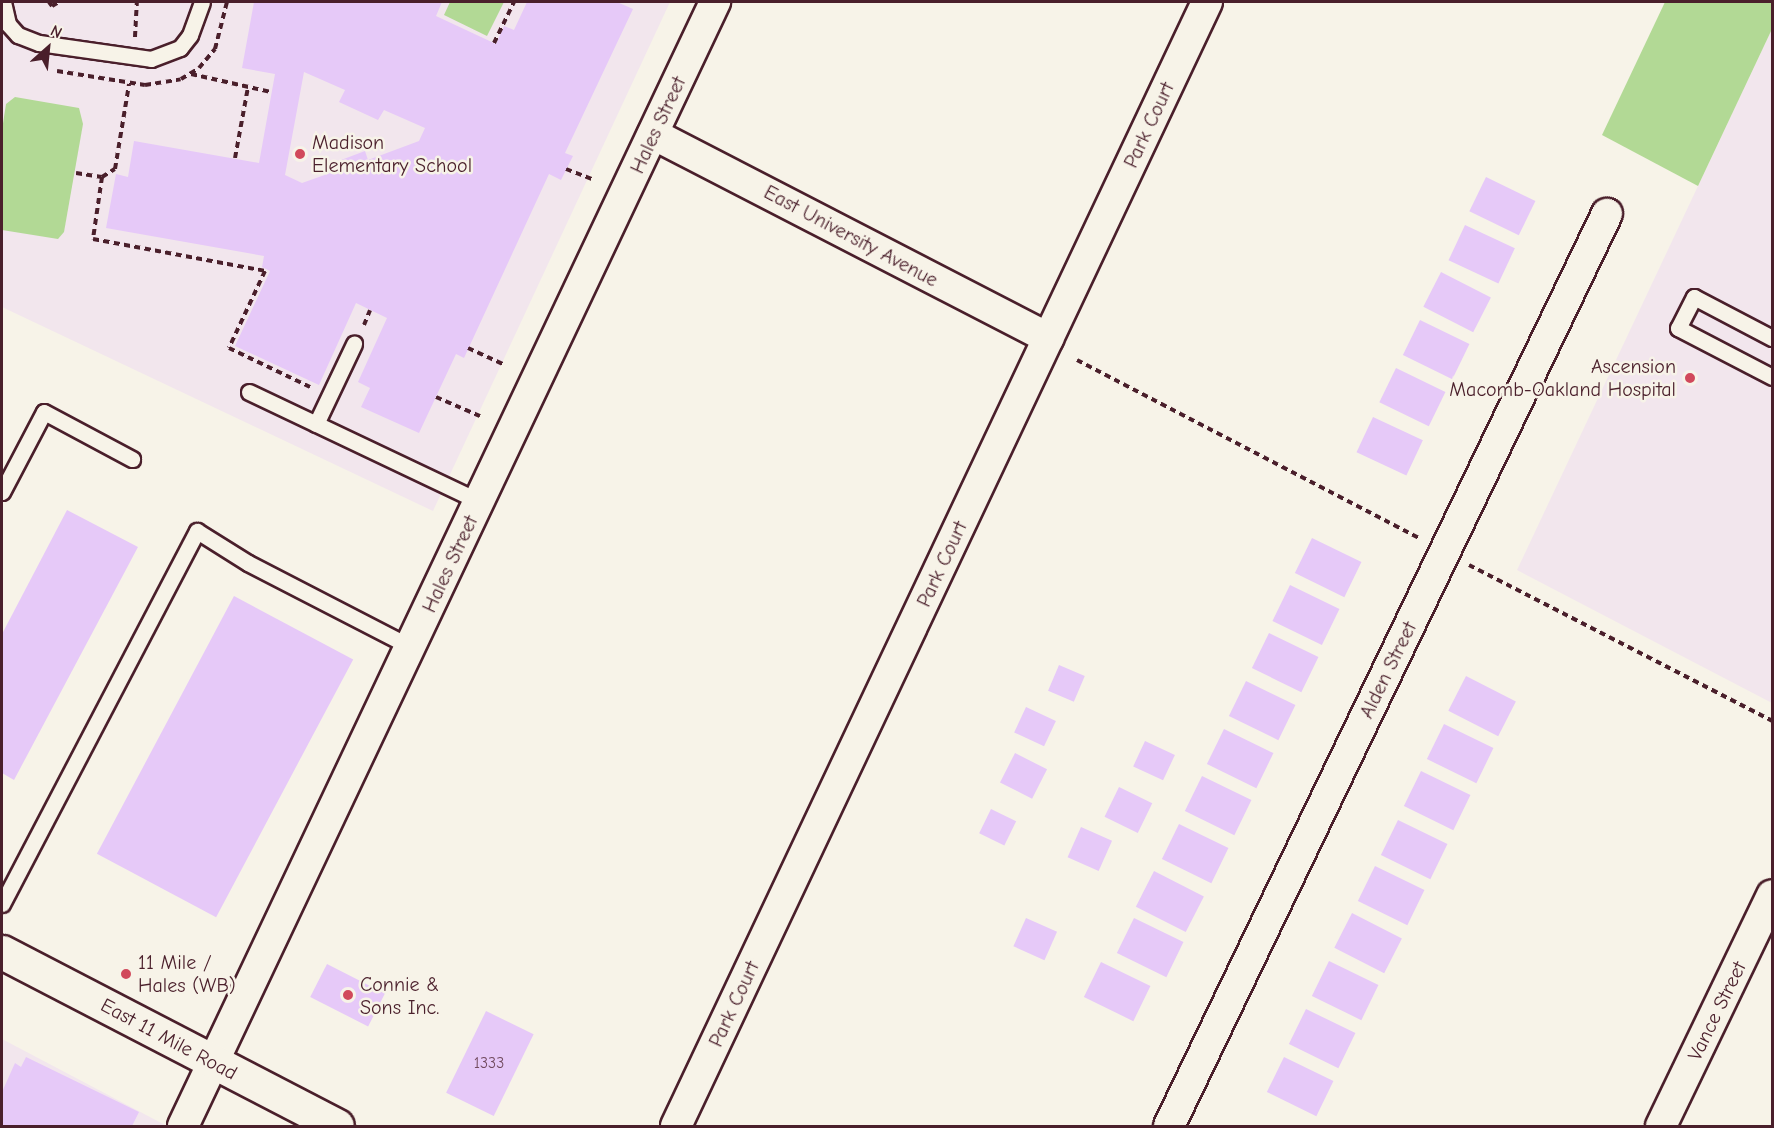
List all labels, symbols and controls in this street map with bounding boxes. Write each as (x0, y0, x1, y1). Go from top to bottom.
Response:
north arrow (18, 18, 78, 78)
text: N (47, 22, 65, 42)
street label: Hales Street (625, 73, 691, 177)
street label: Park Court (1119, 78, 1179, 172)
place label: Madison Elementary School (312, 130, 472, 177)
marker: Madison Elementary School (293, 147, 307, 161)
street label: East University Avenue (760, 180, 942, 292)
place label: Ascension Macomb-Oakland Hospital (1449, 354, 1676, 401)
marker: Ascension Macomb-Oakland Hospital (1681, 369, 1699, 387)
street label: Hales Street (417, 512, 483, 616)
street label: Park Court (912, 517, 972, 611)
street label: Alden Street (1354, 618, 1422, 722)
place label: 11 Mile / Hales (WB) (138, 951, 236, 998)
street label: Park Court (704, 957, 764, 1051)
street label: Vance Street (1683, 957, 1751, 1065)
marker: 11 Mile / Hales (WB) (119, 967, 133, 981)
place label: Connie & Sons Inc. (360, 972, 439, 1019)
marker: Connie & Sons Inc. (341, 988, 355, 1002)
street label: East 11 Mile Road (97, 993, 241, 1085)
house number: 1333 (474, 1053, 504, 1073)

